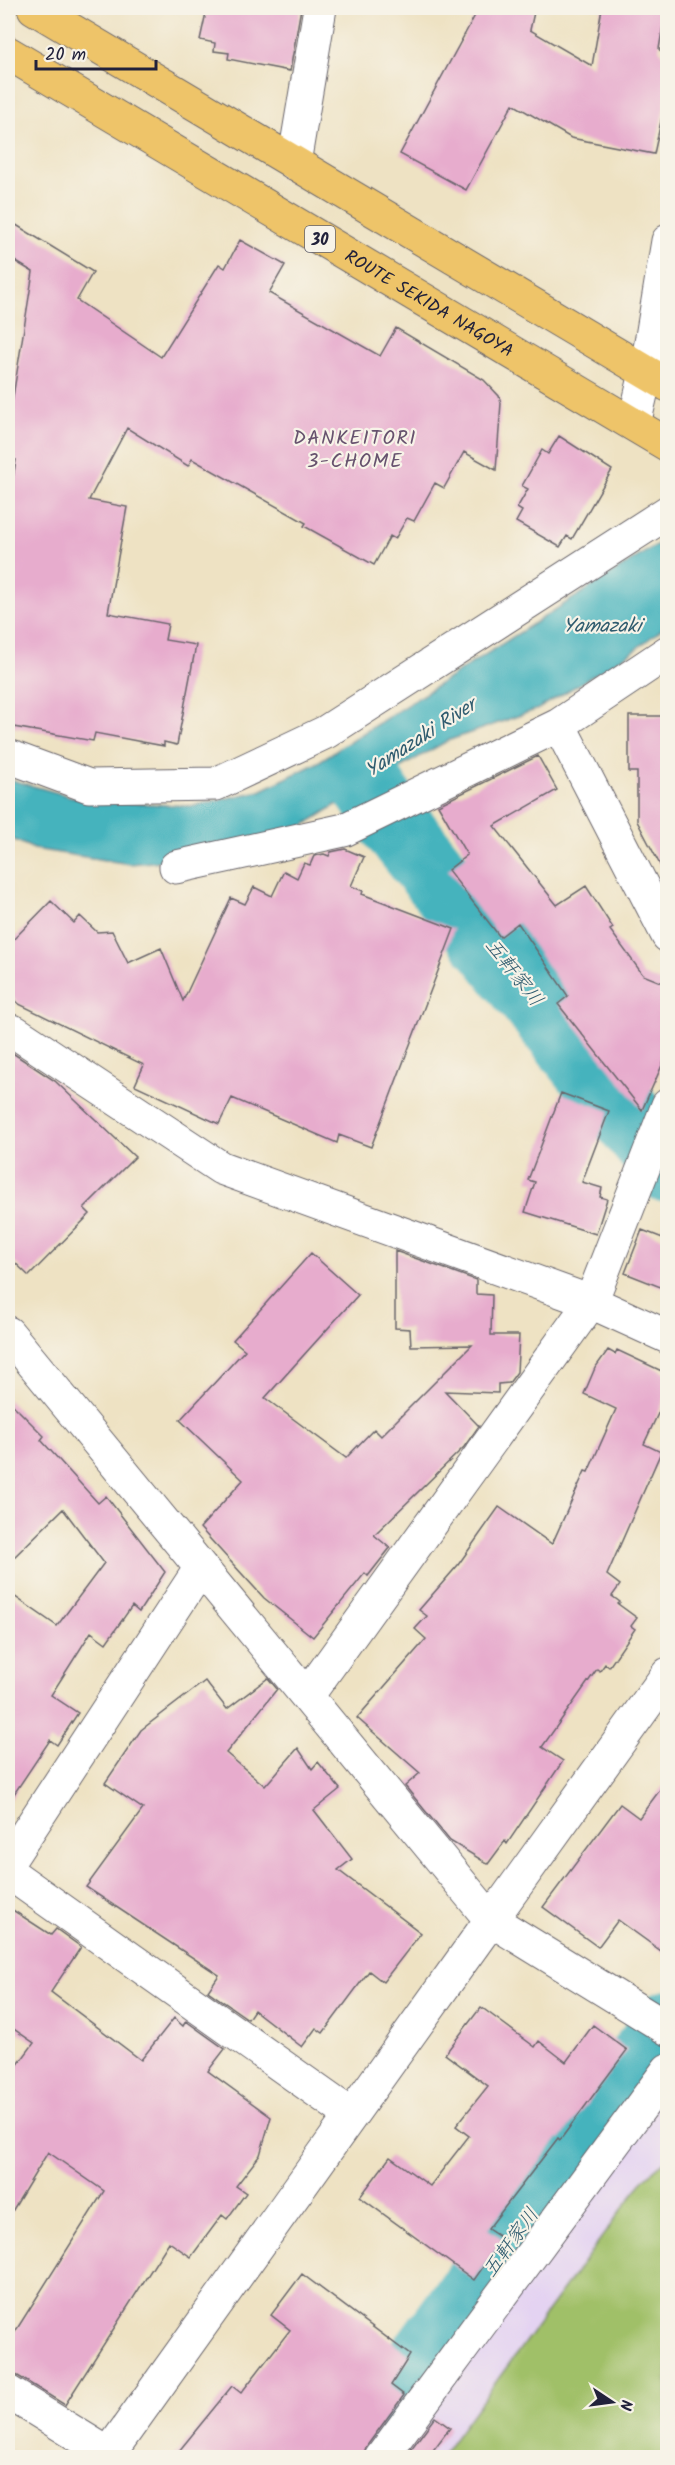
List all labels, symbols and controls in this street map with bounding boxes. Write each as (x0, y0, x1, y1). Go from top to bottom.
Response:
scale bar (36, 33, 156, 71)
text: 20 m (45, 41, 86, 70)
road number: 30 (305, 226, 335, 252)
street label: ROUTE SEKIDA NAGOYA (338, 243, 519, 366)
district label: DANKEITORI 3-CHOME (293, 423, 417, 478)
water label: Yamazaki (563, 611, 645, 643)
water label: Yamazaki River (359, 688, 487, 787)
water label: 五軒家川 (476, 932, 551, 1015)
water label: 五軒家川 (475, 2201, 548, 2285)
north arrow (582, 2372, 642, 2432)
text: N (612, 2397, 638, 2413)

